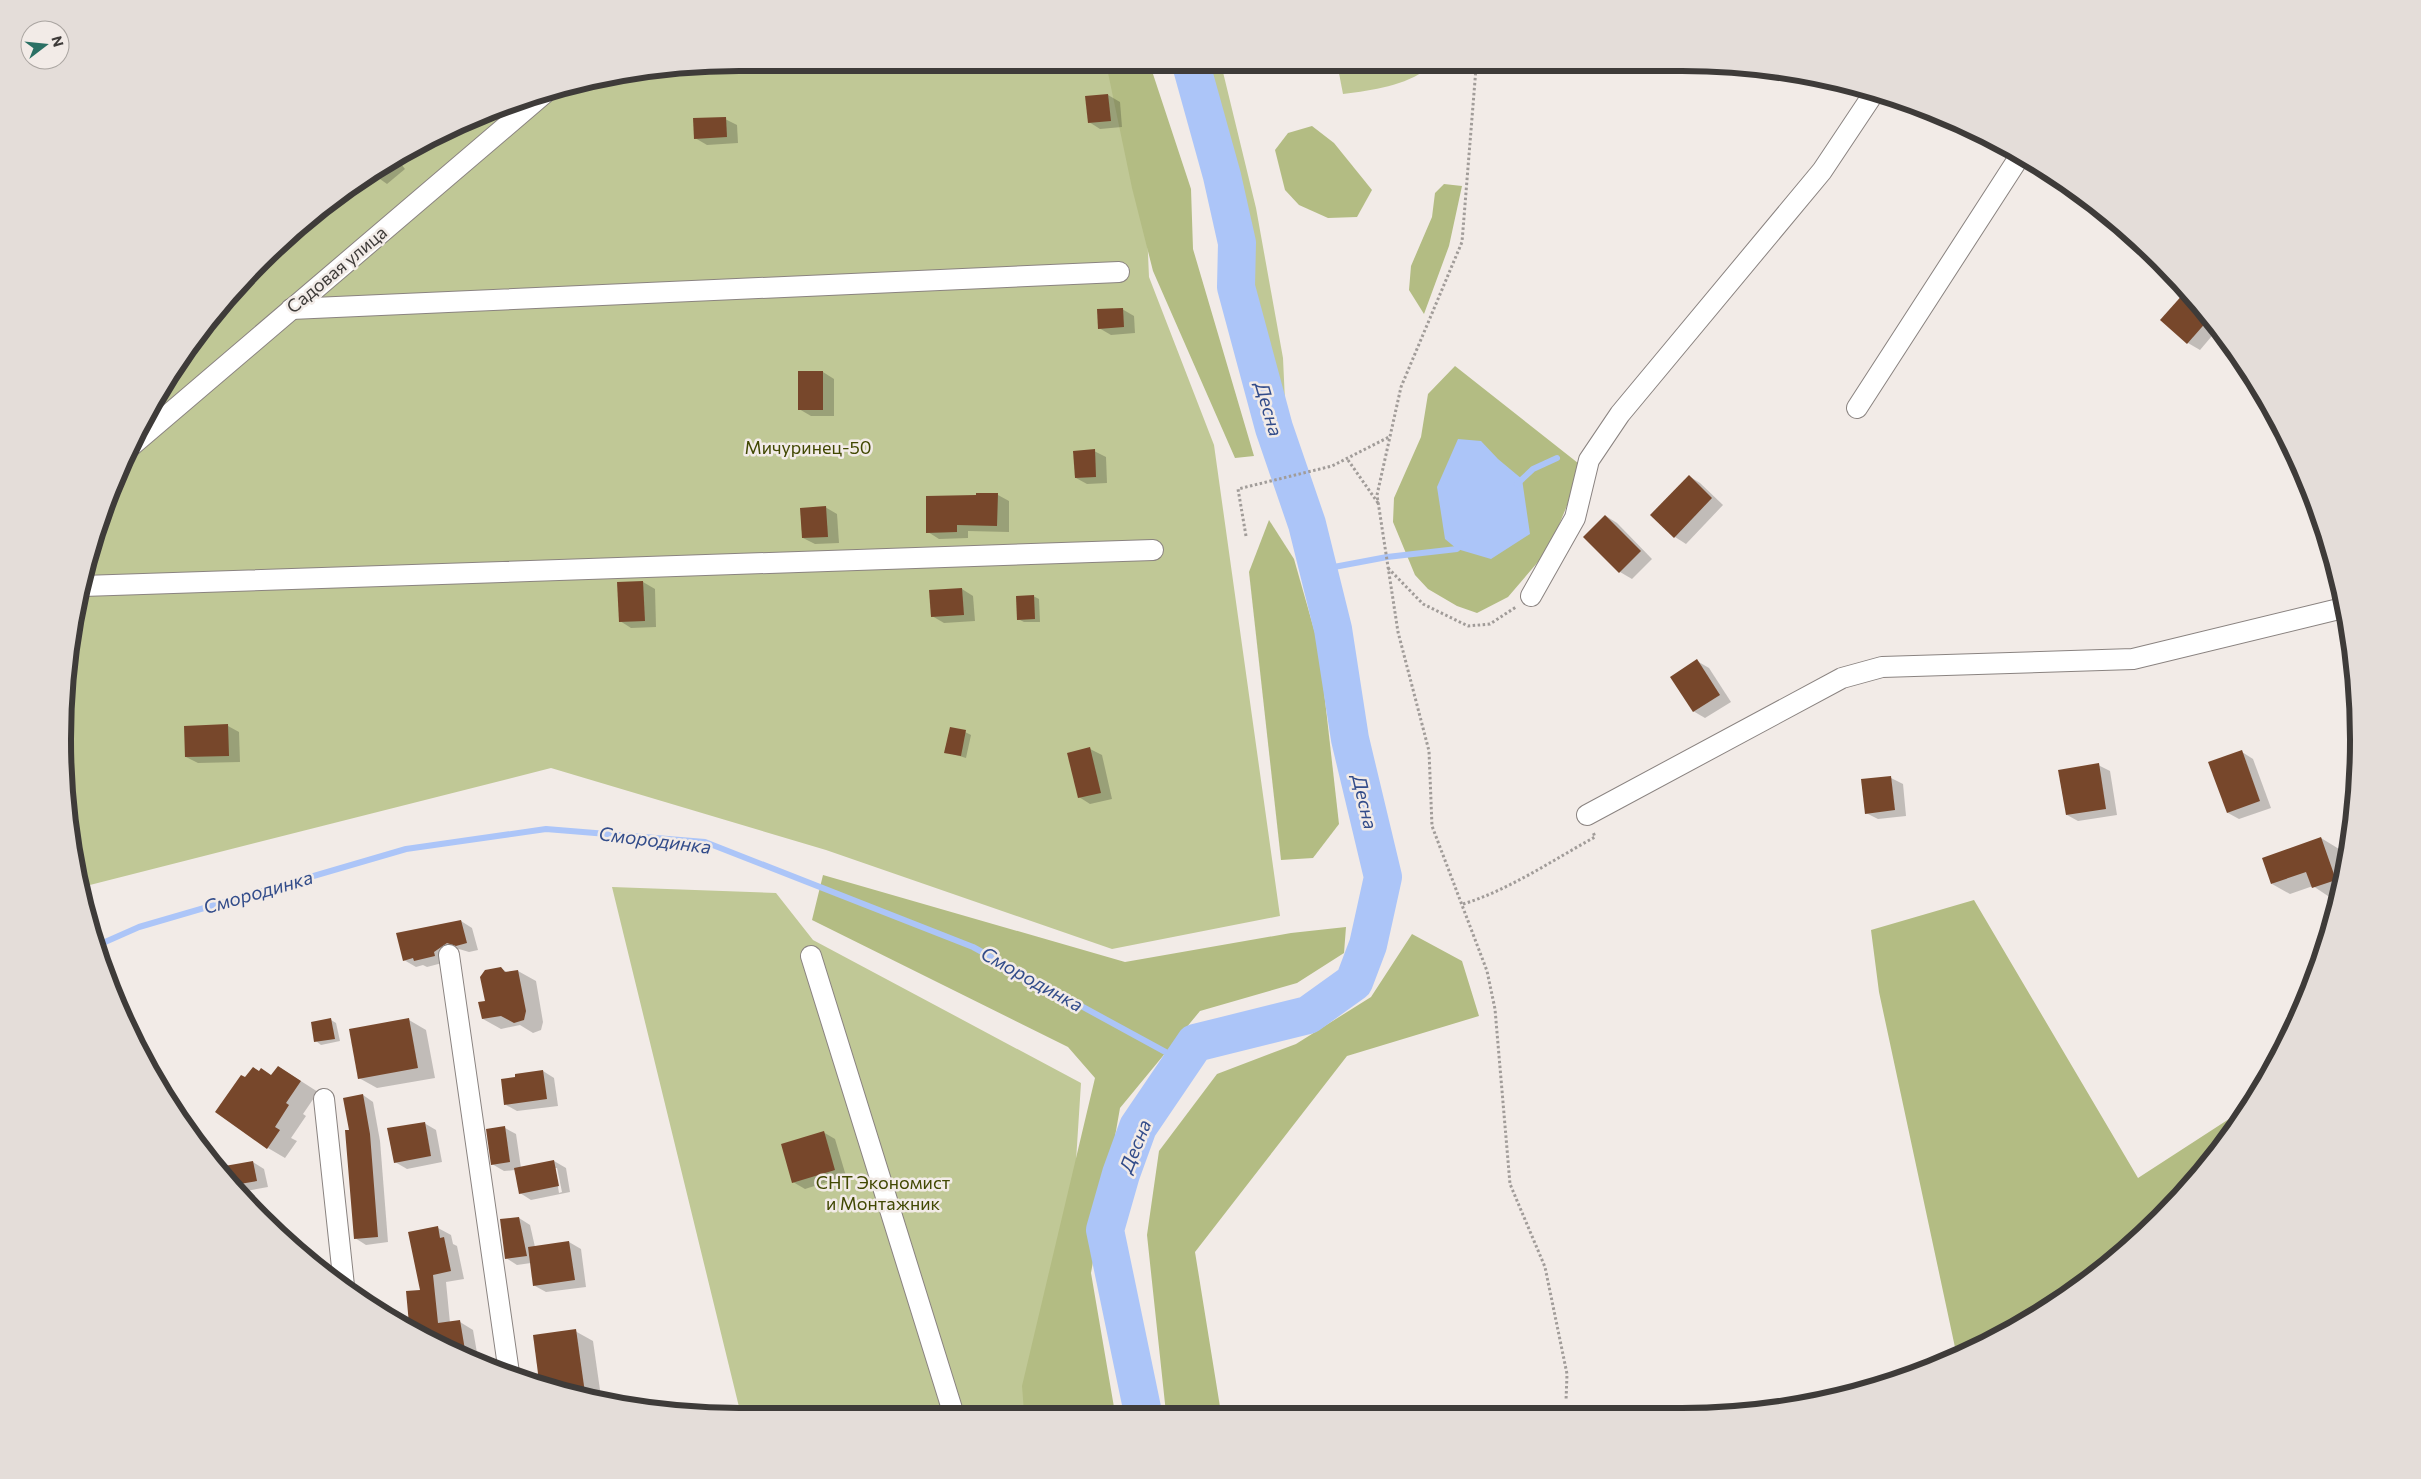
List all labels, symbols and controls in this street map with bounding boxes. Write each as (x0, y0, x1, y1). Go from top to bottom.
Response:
north arrow (20, 20, 70, 70)
text: N (48, 34, 68, 49)
street label: Садовая улица (282, 221, 391, 318)
water label: Десна (1250, 377, 1288, 439)
park label: Мичуринец-50 (744, 436, 872, 458)
water label: Десна (1348, 771, 1383, 831)
water label: Смородинка (598, 821, 713, 858)
water label: Смородинка (200, 865, 315, 918)
water label: Смородинка (977, 941, 1087, 1016)
water label: Десна (1113, 1116, 1156, 1177)
park label: СНТ Экономист и Монтажник (816, 1171, 951, 1214)

